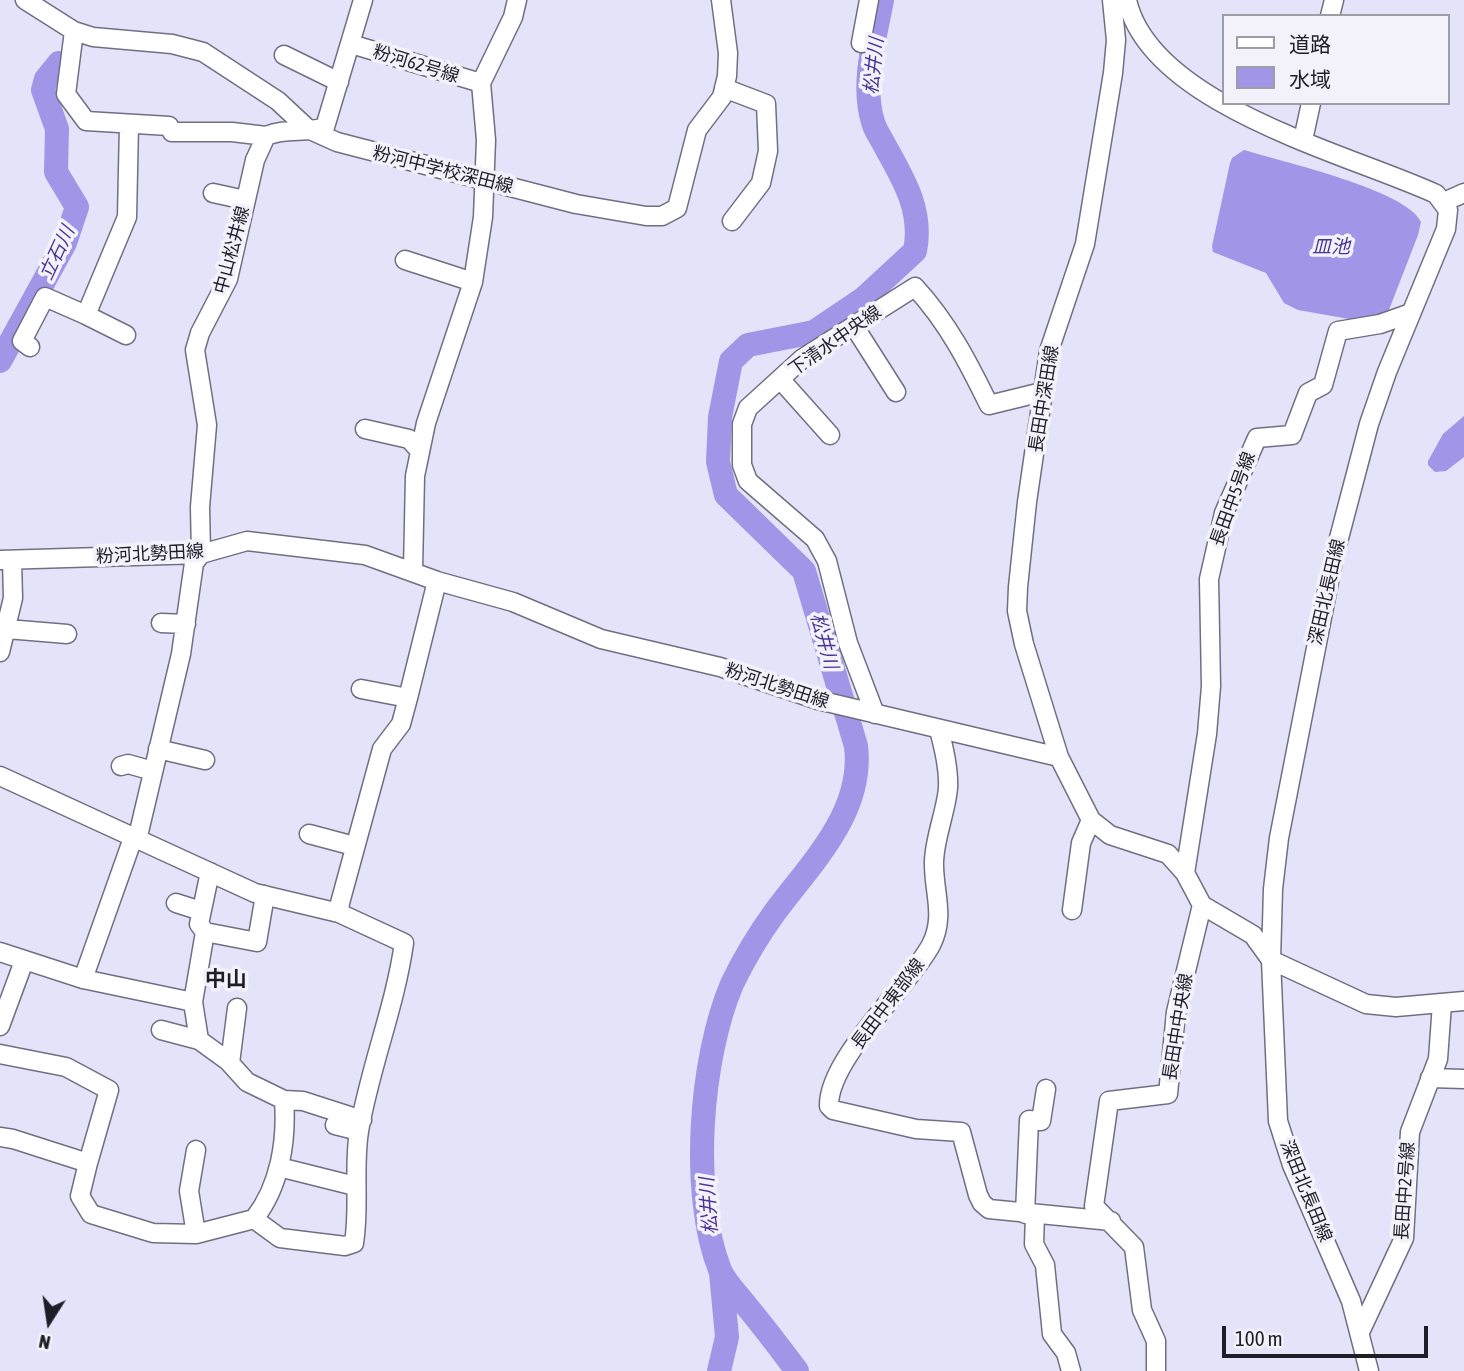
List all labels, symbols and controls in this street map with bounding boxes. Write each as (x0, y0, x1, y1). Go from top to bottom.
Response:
legend (1222, 14, 1450, 105)
text: 道路 (1289, 32, 1331, 56)
water label: 松井川 (860, 36, 888, 96)
street label: 粉河62号線 (370, 41, 462, 87)
text: 水域 (1289, 67, 1331, 91)
street label: 粉河中学校深田線 (371, 142, 515, 198)
street label: 中山松井線 (210, 204, 254, 296)
water label: 立石川 (35, 222, 79, 284)
water label: 皿池 (1312, 236, 1350, 258)
street label: 下清水中央線 (785, 301, 885, 381)
street label: 長田中深田線 (1025, 344, 1063, 454)
street label: 長田中5号線 (1206, 449, 1260, 549)
street label: 深田北長田線 (1304, 537, 1350, 647)
street label: 粉河北勢田線 (96, 540, 204, 568)
water label: 松井川 (806, 611, 842, 671)
street label: 粉河北勢田線 (722, 659, 832, 713)
street label: 長田中東部線 (847, 954, 929, 1054)
district label: 中山 (205, 966, 247, 992)
street label: 長田中中央線 (1159, 972, 1197, 1082)
street label: 深田北長田線 (1276, 1137, 1336, 1245)
street label: 長田中2号線 (1391, 1141, 1419, 1241)
water label: 松井川 (696, 1177, 722, 1235)
north arrow (14, 1287, 84, 1357)
scale bar (1226, 1312, 1432, 1356)
text: 100 m (1235, 1326, 1283, 1350)
text: N (37, 1331, 52, 1354)

